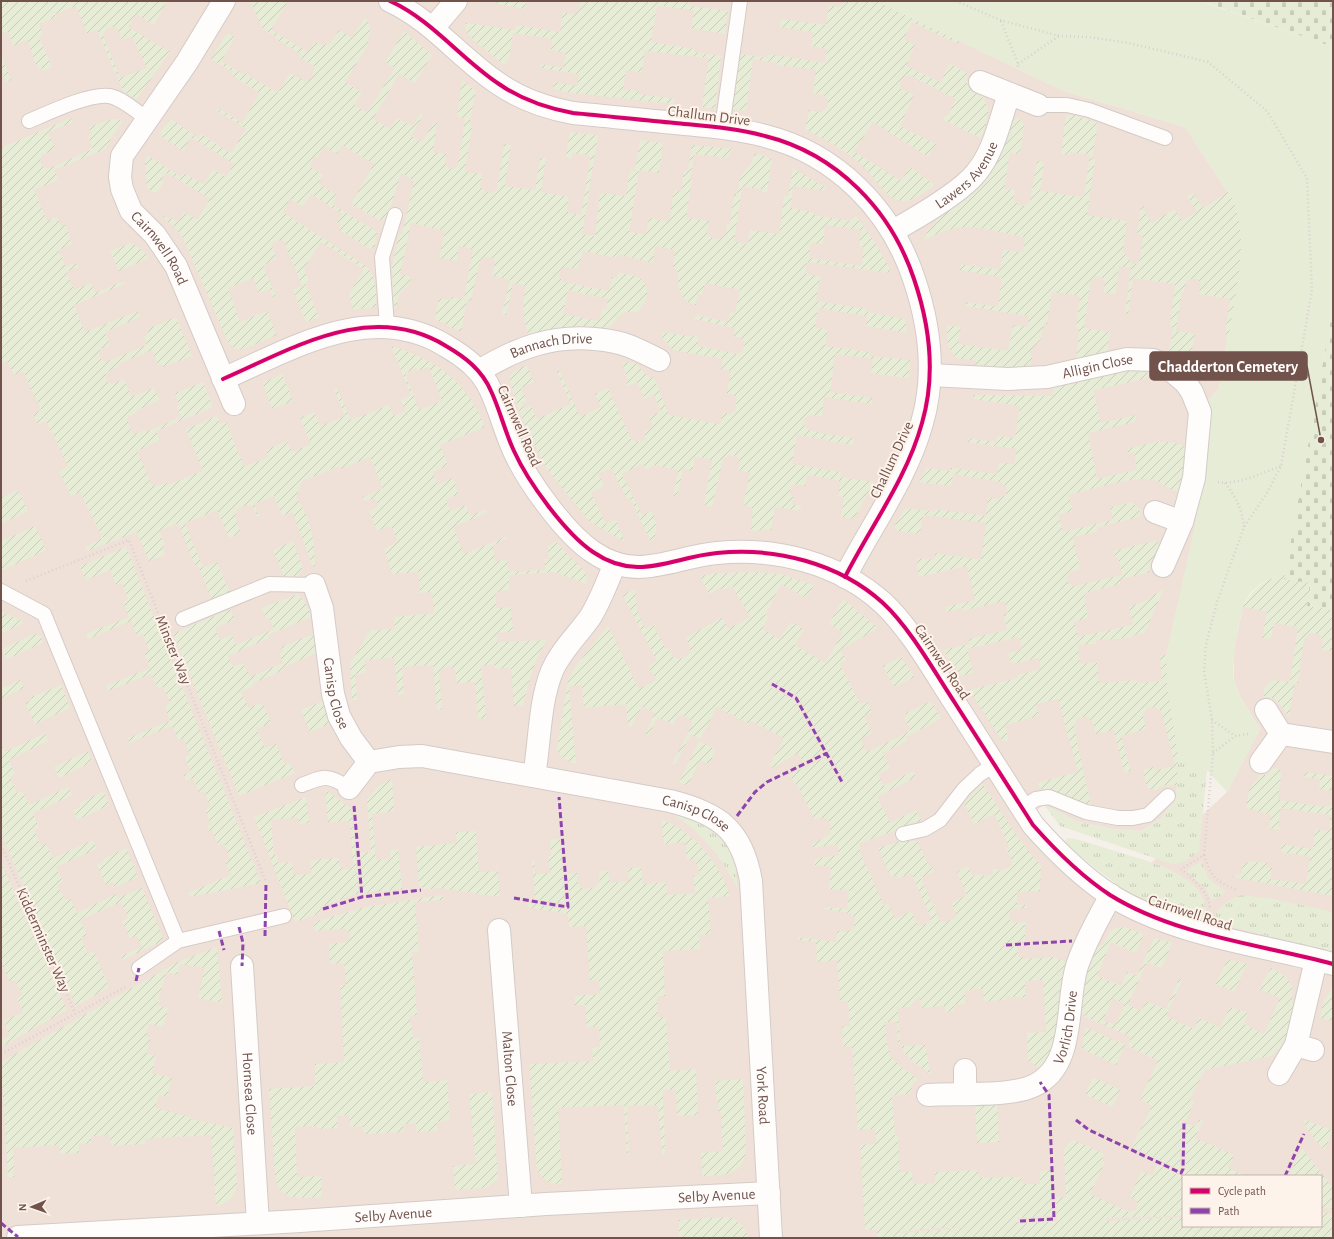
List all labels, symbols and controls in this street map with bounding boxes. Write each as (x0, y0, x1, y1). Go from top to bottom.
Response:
street label: Challum Drive (667, 103, 751, 129)
street label: Lawers Avenue (932, 139, 1000, 211)
street label: Cairnwell Road (128, 208, 191, 287)
street label: Bannach Drive (508, 331, 593, 361)
street label: Alligin Close (1061, 351, 1133, 381)
callout: Chadderton Cemetery (1150, 352, 1307, 380)
text: Chadderton Cemetery (1158, 359, 1299, 376)
street label: Cairnwell Road (494, 383, 544, 469)
street label: Challum Drive (868, 419, 916, 501)
street label: Minster Way (152, 613, 194, 687)
street label: Cairnwell Road (911, 622, 973, 703)
street label: Canisp Close (321, 657, 352, 732)
street label: Canisp Close (661, 792, 733, 834)
street label: Kidderminster Way (13, 886, 73, 995)
street label: Cairnwell Road (1146, 892, 1234, 934)
street label: Vorlich Drive (1051, 990, 1080, 1067)
street label: Malton Close (500, 1030, 521, 1107)
street label: Hornsea Close (240, 1052, 260, 1136)
street label: York Road (754, 1066, 772, 1125)
legend (1182, 1175, 1322, 1227)
text: Cycle path (1218, 1185, 1266, 1198)
street label: Selby Avenue (678, 1186, 756, 1205)
north arrow (12, 1187, 52, 1227)
text: N (17, 1203, 28, 1211)
street label: Selby Avenue (354, 1204, 433, 1225)
text: Path (1218, 1205, 1240, 1217)

